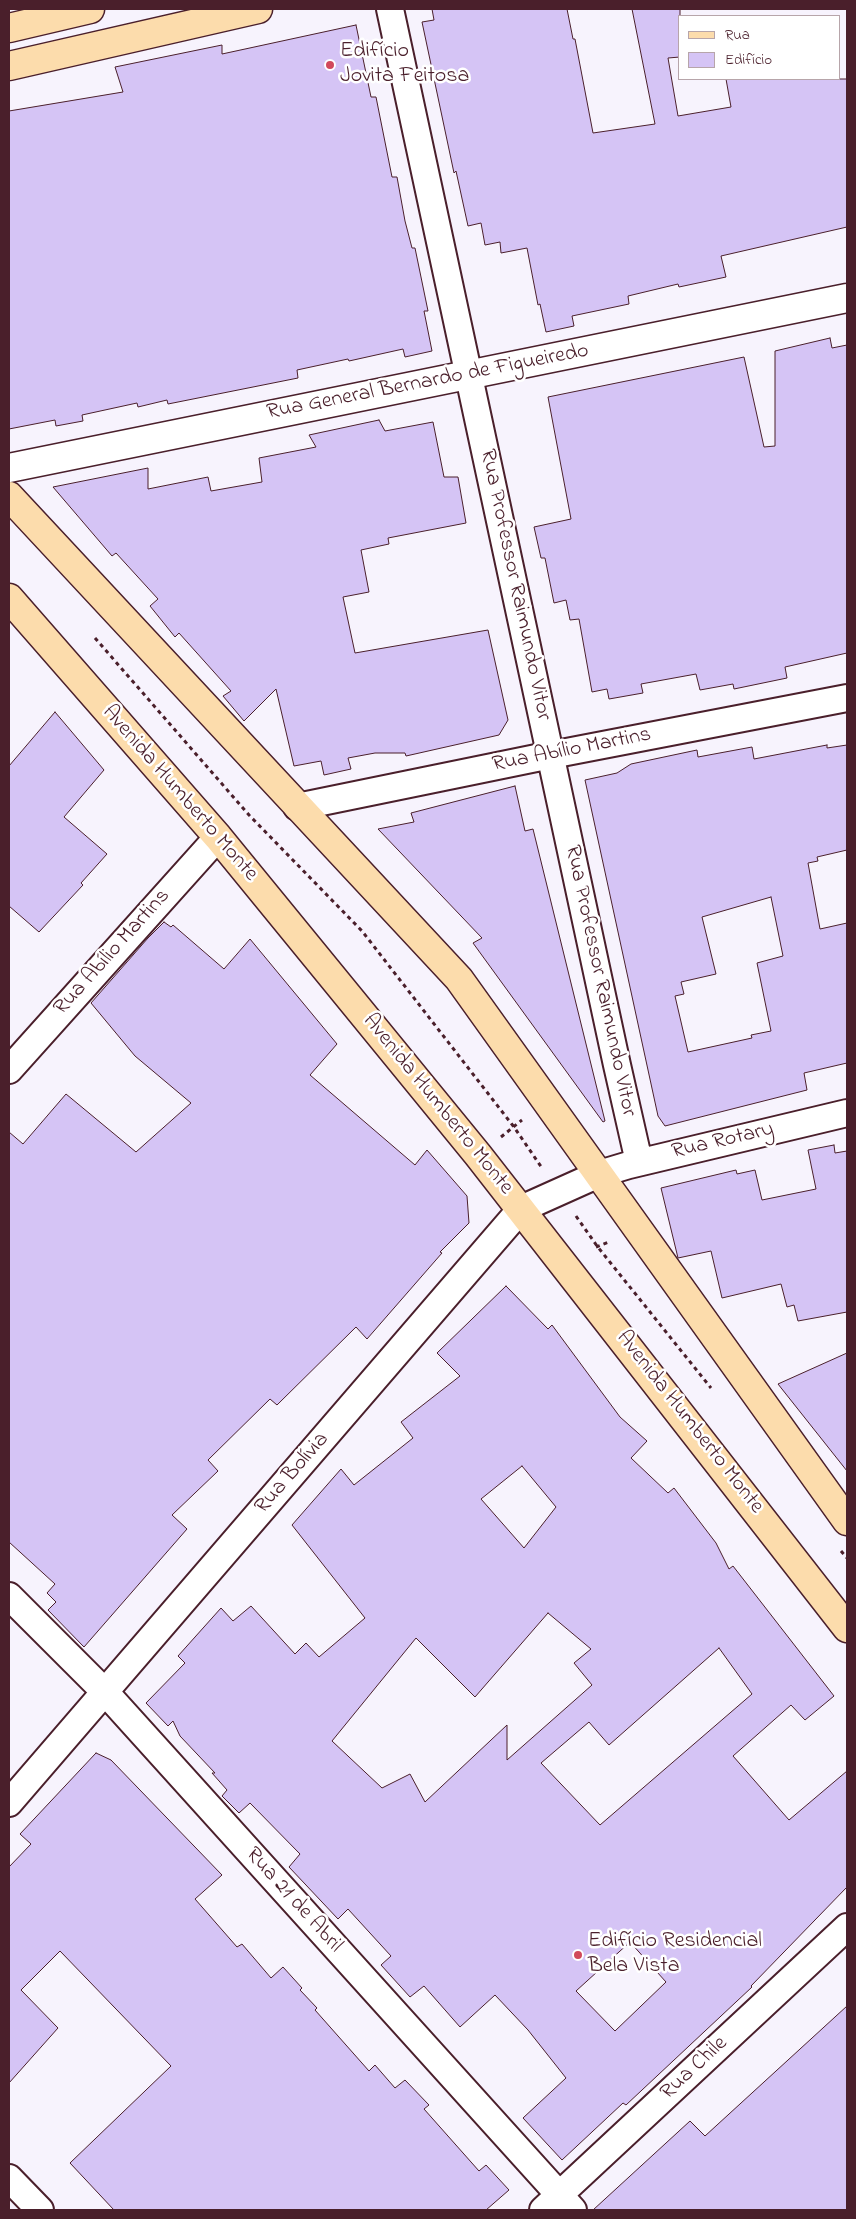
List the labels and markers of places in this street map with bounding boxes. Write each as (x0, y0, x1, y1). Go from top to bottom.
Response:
place label: Edifício Jovita Feitosa (340, 39, 469, 90)
marker: Edifício Jovita Feitosa (324, 59, 336, 71)
place label: Edifício Residencial Bela Vista (588, 1929, 762, 1980)
marker: Edifício Residencial Bela Vista (572, 1949, 584, 1961)

